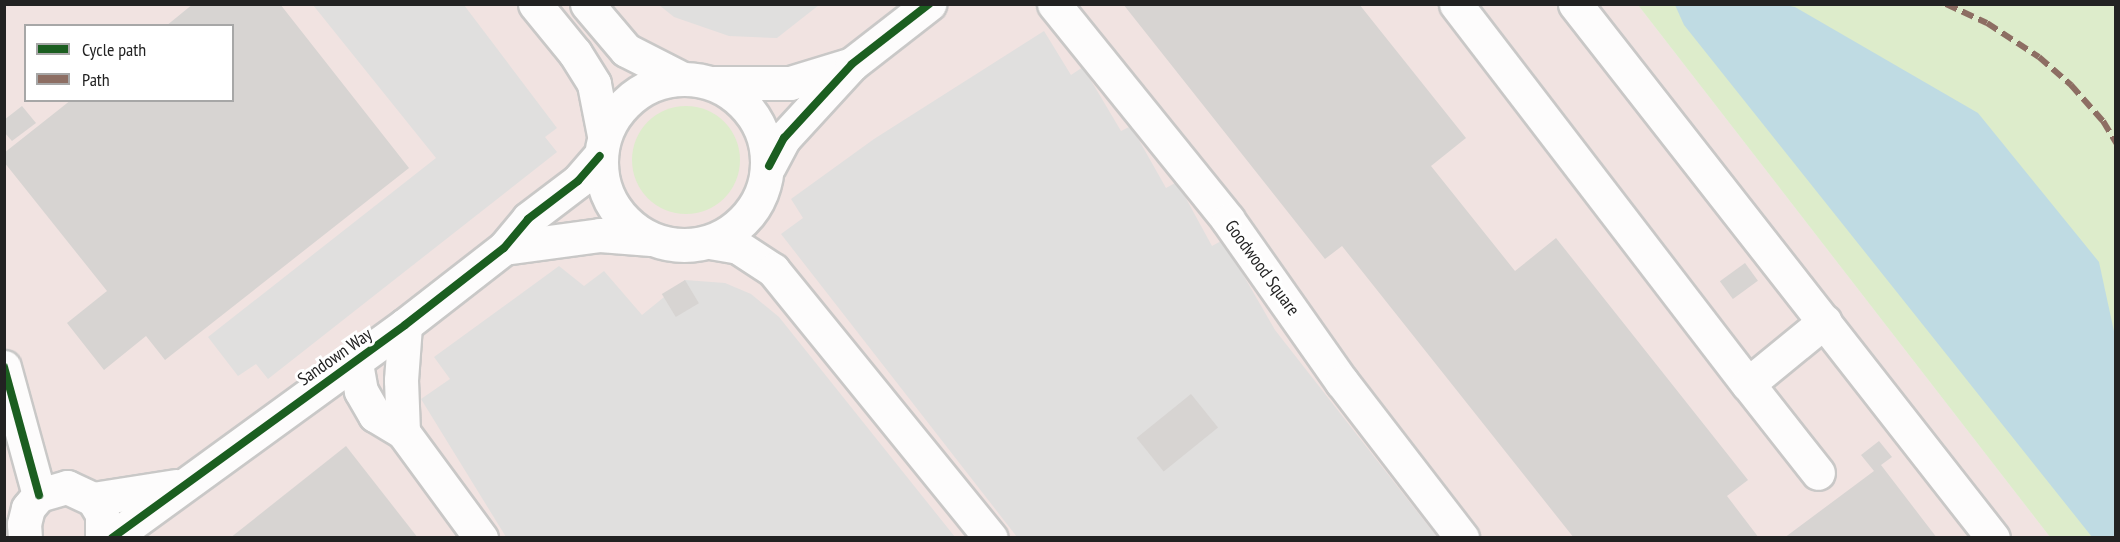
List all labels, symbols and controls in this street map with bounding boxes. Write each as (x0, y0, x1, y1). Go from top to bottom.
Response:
legend (24, 24, 234, 102)
text: Cycle path (82, 38, 146, 61)
text: Path (82, 68, 110, 91)
street label: Goodwood Square (1220, 216, 1304, 320)
street label: Sandown Way (294, 323, 376, 391)

